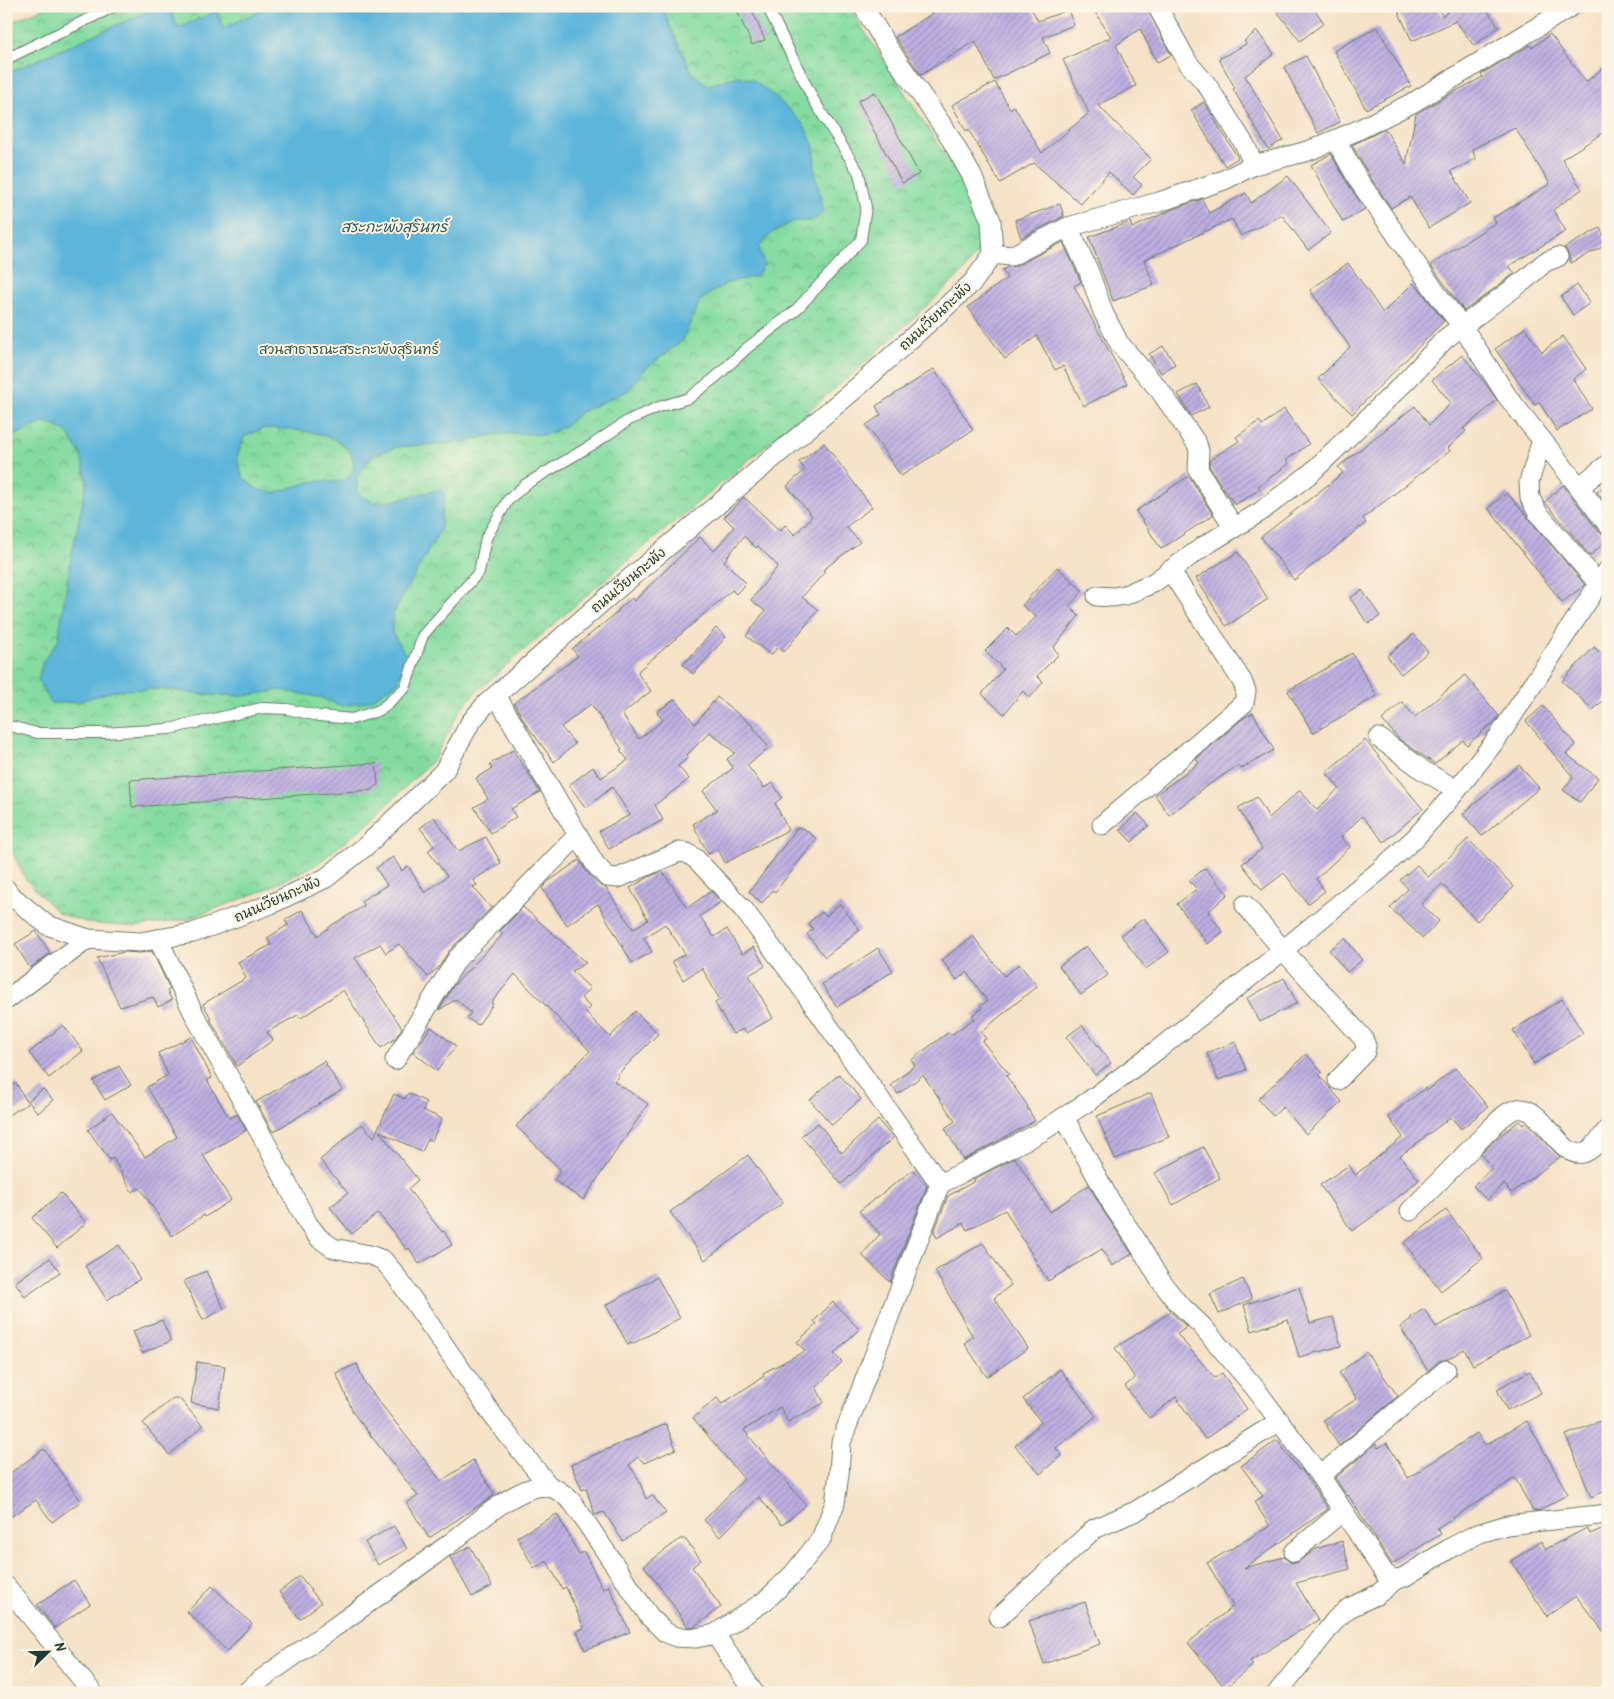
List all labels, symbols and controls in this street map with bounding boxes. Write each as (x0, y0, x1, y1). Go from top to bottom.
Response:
water label: สระกะพังสุรินทร์ (341, 216, 451, 240)
street label: ถนนเวียนกะพัง (894, 277, 977, 356)
park label: สวนสาธารณะสระกะพังสุรินทร์ (259, 339, 440, 361)
street label: ถนนเวียนกะพัง (586, 543, 671, 619)
street label: ถนนเวียนกะพัง (231, 871, 324, 929)
north arrow (22, 1626, 72, 1676)
text: N (47, 1639, 71, 1656)

